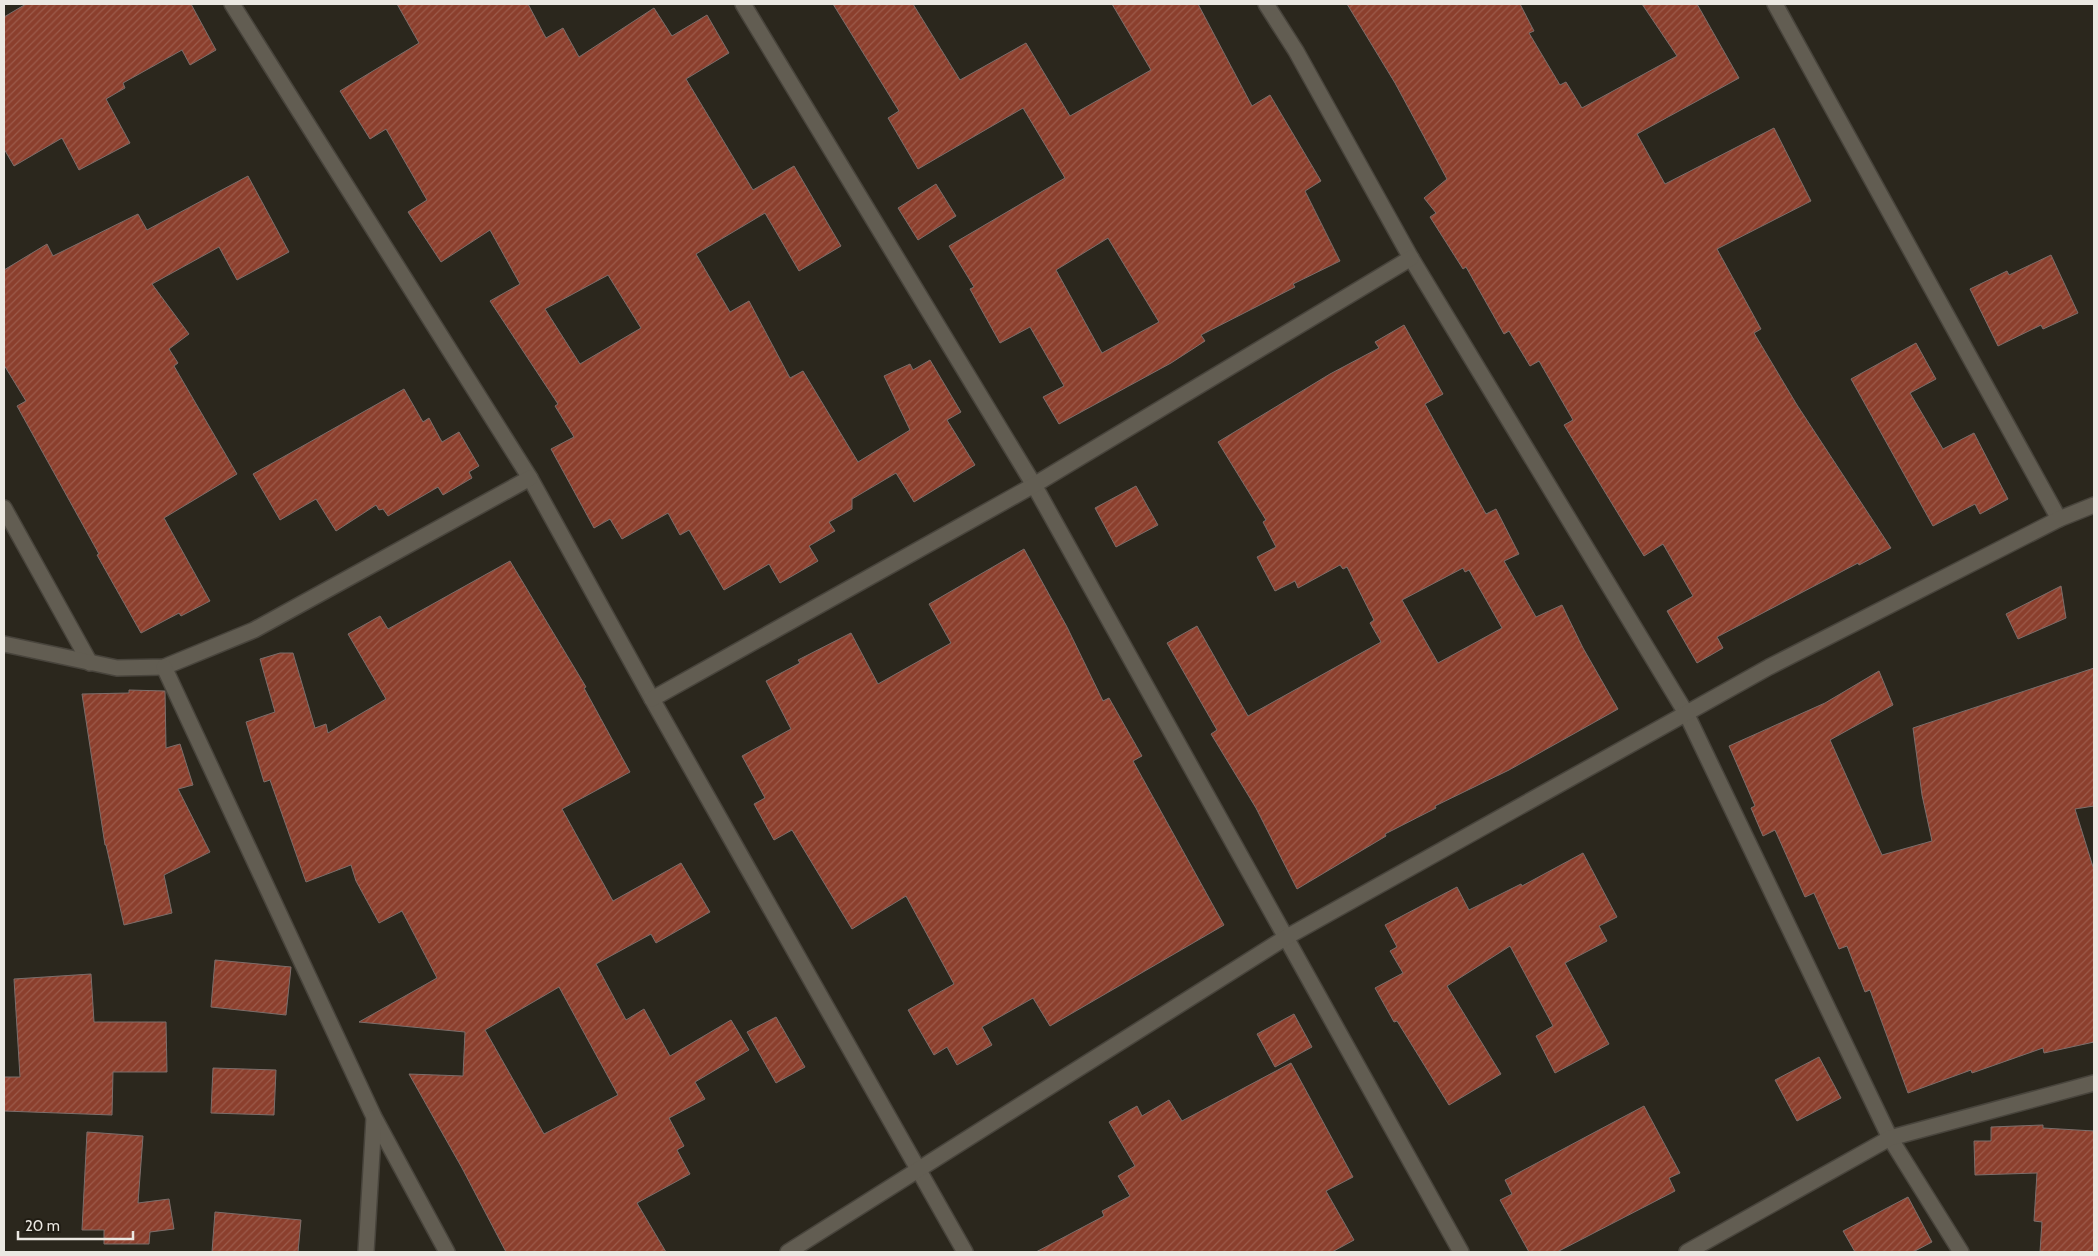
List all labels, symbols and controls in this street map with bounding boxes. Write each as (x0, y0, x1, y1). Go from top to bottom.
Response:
scale bar (18, 1208, 132, 1240)
text: 20 m (25, 1217, 60, 1235)

